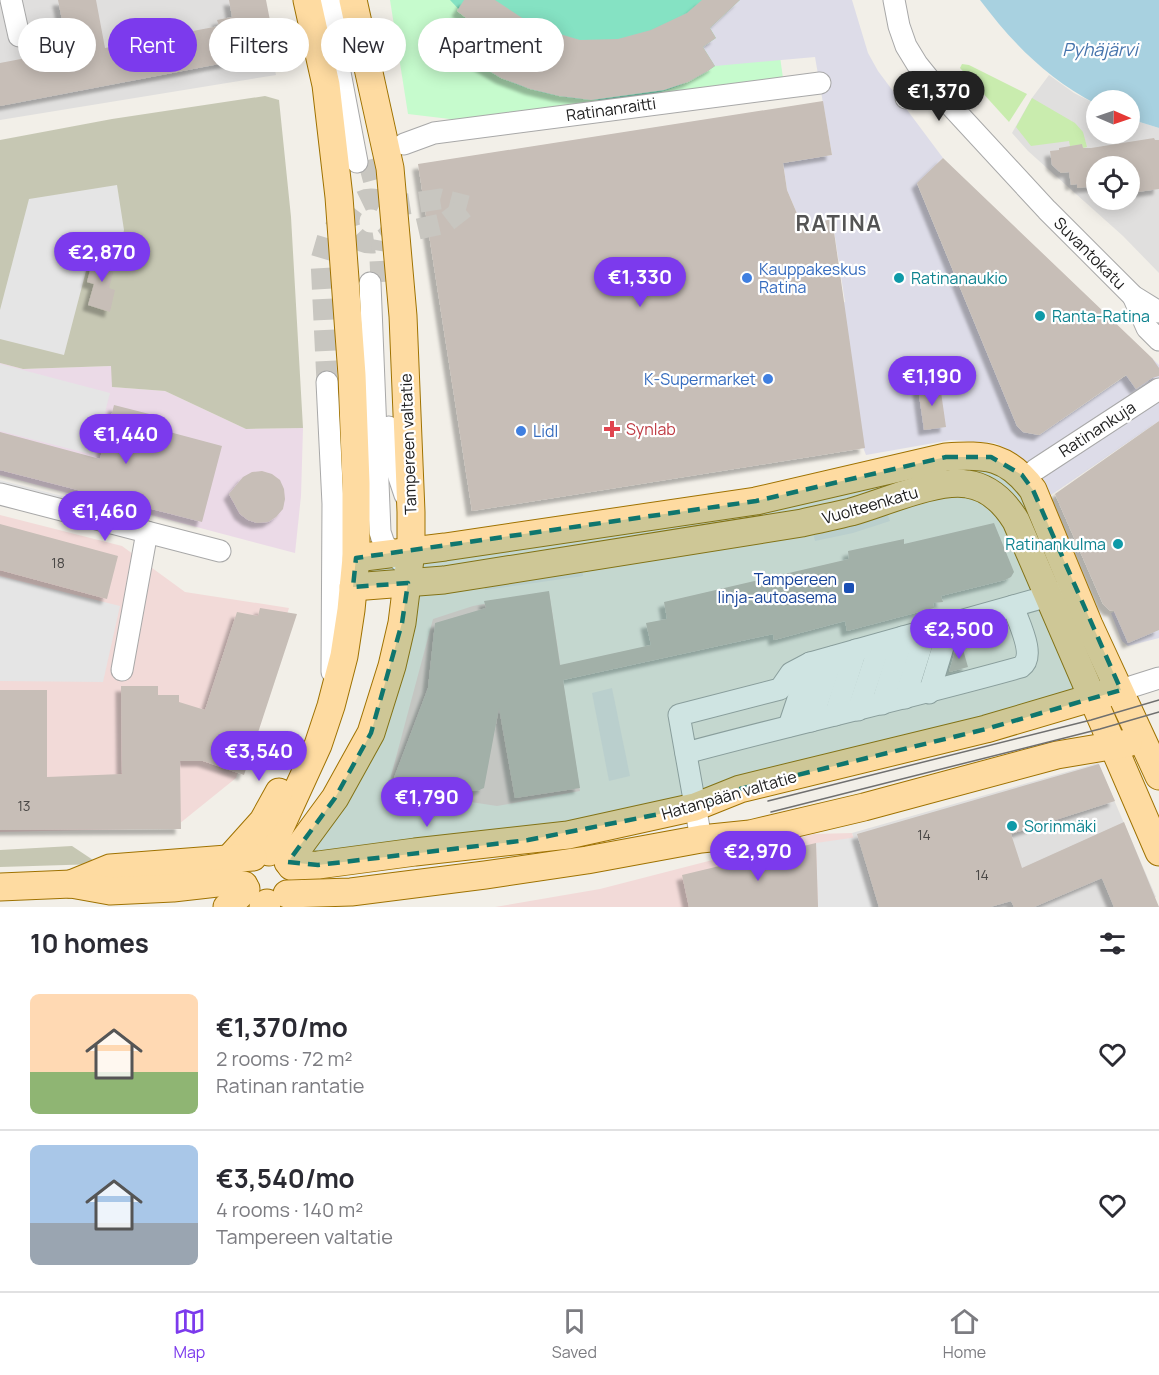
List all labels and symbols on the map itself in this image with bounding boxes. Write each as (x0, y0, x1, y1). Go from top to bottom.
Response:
water label: Pyhäjärvi (1062, 37, 1140, 61)
pin: €1,370 (890, 71, 988, 122)
north arrow (1086, 90, 1140, 144)
street label: Ratinanraitti (565, 92, 657, 126)
district label: RATINA (795, 208, 883, 238)
street label: Suvantokatu (1049, 212, 1131, 294)
pin: €2,870 (53, 232, 151, 283)
pin: €1,330 (591, 257, 689, 308)
place label: Kauppakeskus Ratina (759, 258, 866, 298)
place label: Ratinanaukio (911, 267, 1008, 289)
marker: Kauppakeskus Ratina (740, 271, 754, 285)
marker: Ratinanaukio (892, 271, 906, 285)
place label: Ranta-Ratina (1052, 305, 1150, 327)
marker: Ranta-Ratina (1033, 309, 1047, 323)
pin: €1,190 (883, 356, 981, 407)
place label: K-Supermarket (644, 368, 756, 390)
marker: K-Supermarket (761, 372, 775, 386)
street label: Tampereen valtatie (395, 373, 421, 515)
street label: Ratinankuja (1054, 396, 1140, 462)
pin: €1,440 (77, 414, 175, 465)
place label: Synlab (626, 418, 676, 440)
place label: Lidl (533, 420, 558, 442)
marker: Synlab (603, 420, 621, 438)
marker: Lidl (514, 424, 528, 438)
street label: Vuolteenkatu (820, 481, 920, 529)
pin: €1,460 (56, 491, 154, 542)
place label: Ratinankulma (1005, 533, 1106, 555)
marker: Ratinankulma (1111, 537, 1125, 551)
house number: 18 (51, 553, 65, 572)
place label: Tampereen linja-autoasema (718, 568, 837, 608)
marker: Tampereen linja-autoasema (842, 581, 856, 595)
pin: €2,500 (910, 609, 1008, 660)
pin: €3,540 (210, 731, 308, 782)
street label: Hatanpään valtatie (659, 765, 799, 825)
pin: €1,790 (378, 777, 476, 828)
house number: 13 (17, 796, 31, 815)
place label: Sorinmäki (1024, 815, 1096, 837)
marker: Sorinmäki (1005, 819, 1019, 833)
house number: 14 (917, 825, 931, 844)
pin: €2,970 (709, 831, 807, 882)
house number: 14 (975, 865, 989, 884)

